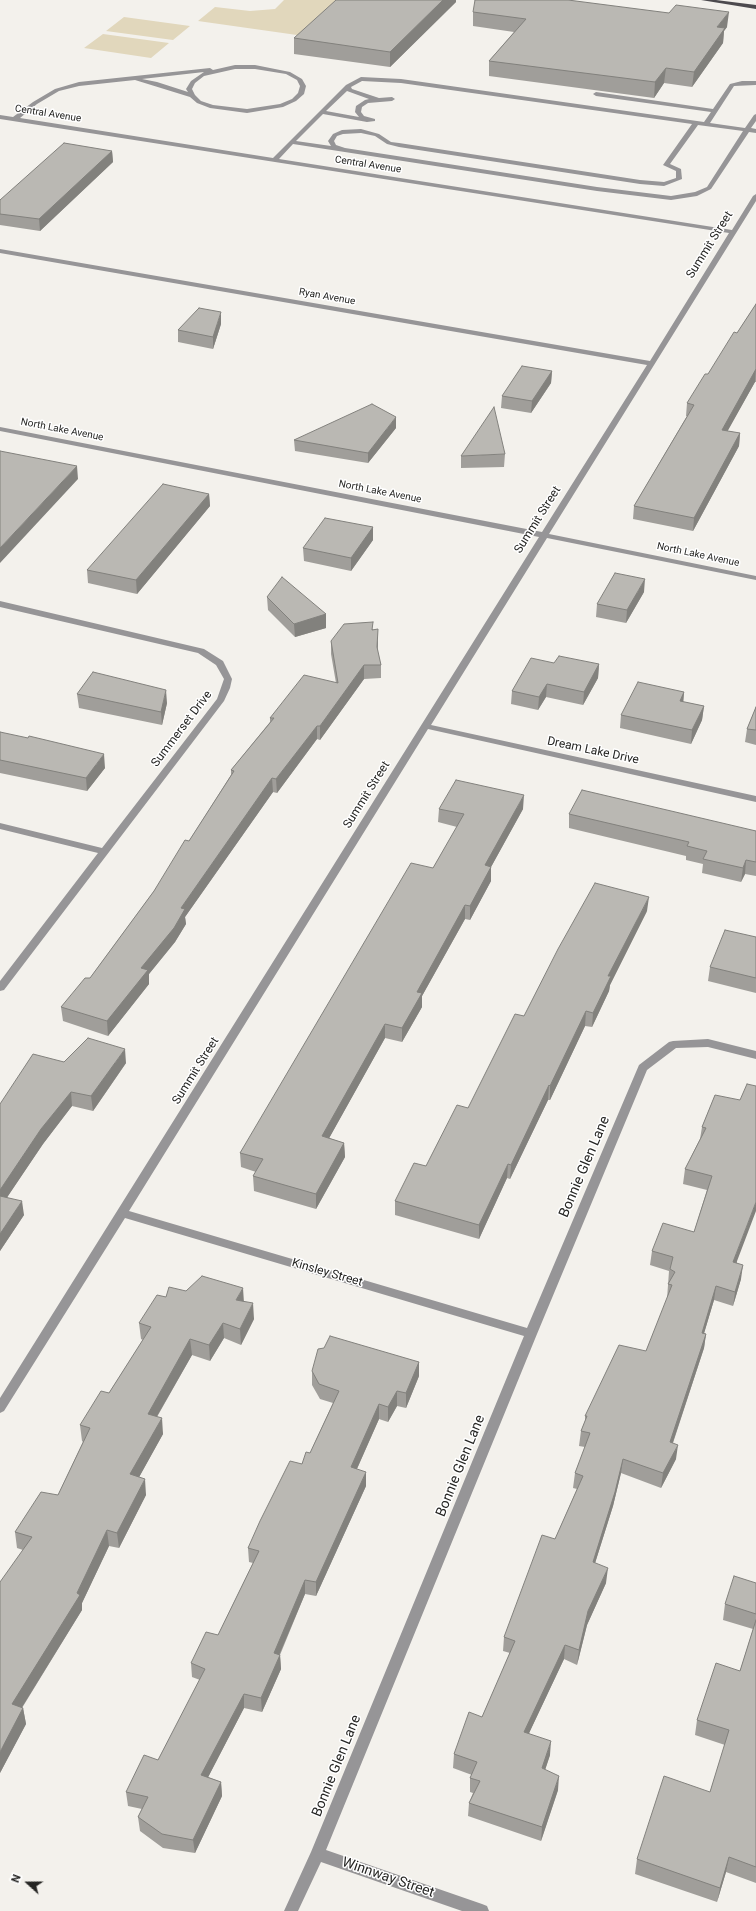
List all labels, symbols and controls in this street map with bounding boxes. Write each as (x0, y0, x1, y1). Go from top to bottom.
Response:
street label: Central Avenue (14, 103, 82, 125)
street label: Central Avenue (334, 154, 402, 176)
street label: Summit Street (684, 209, 736, 281)
street label: Ryan Avenue (298, 286, 356, 308)
street label: North Lake Avenue (20, 416, 104, 444)
street label: North Lake Avenue (338, 478, 422, 506)
street label: Summit Street (512, 484, 564, 556)
street label: North Lake Avenue (656, 540, 740, 570)
street label: Summerset Drive (149, 688, 215, 770)
street label: Dream Lake Drive (546, 734, 640, 768)
street label: Summit Street (341, 759, 393, 831)
street label: Summit Street (170, 1035, 222, 1107)
street label: Bonnie Glen Lane (556, 1114, 614, 1220)
street label: Kinsley Street (290, 1256, 364, 1290)
street label: Bonnie Glen Lane (433, 1413, 489, 1519)
street label: Bonnie Glen Lane (309, 1713, 365, 1819)
street label: Winnway Street (340, 1854, 436, 1902)
north arrow (8, 1863, 48, 1903)
text: N (9, 1873, 24, 1884)

